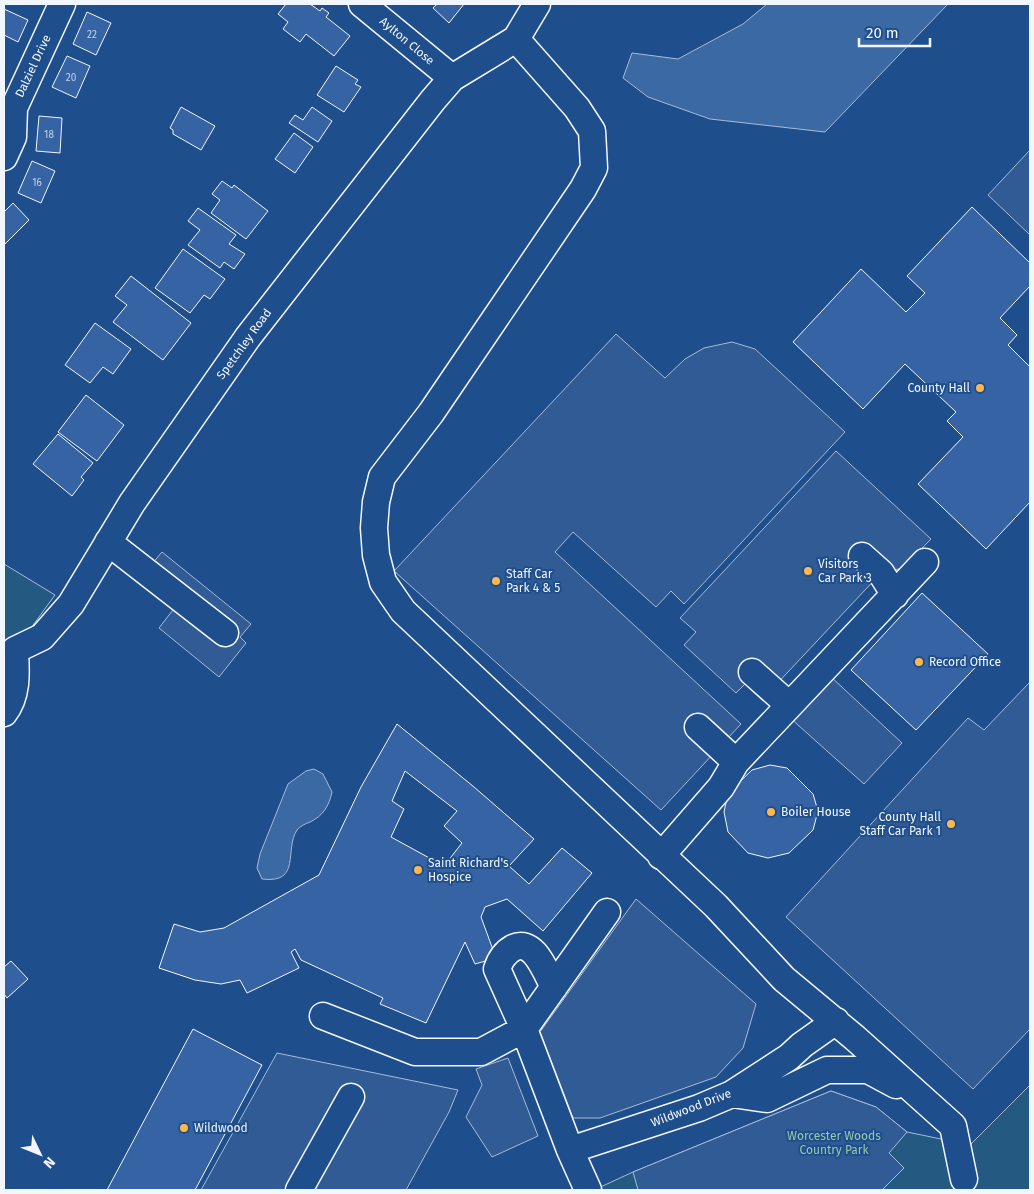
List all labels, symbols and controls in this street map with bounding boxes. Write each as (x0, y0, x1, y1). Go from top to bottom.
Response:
street label: Aylton Close (377, 14, 437, 68)
scale bar (859, 15, 930, 47)
text: 20 m (866, 24, 899, 42)
house number: 22 (87, 29, 97, 41)
street label: Dalziel Drive (12, 32, 54, 100)
house number: 20 (66, 72, 77, 84)
house number: 18 (44, 129, 54, 141)
house number: 16 (32, 177, 42, 189)
street label: Spetchley Road (214, 306, 274, 382)
place label: County Hall (908, 381, 970, 395)
marker: County Hall (974, 382, 986, 394)
place label: Visitors Car Park 3 (818, 557, 872, 585)
marker: Visitors Car Park 3 (802, 565, 814, 577)
place label: Staff Car Park 4 & 5 (506, 567, 560, 595)
marker: Staff Car Park 4 & 5 (490, 575, 502, 587)
place label: Record Office (929, 655, 1001, 669)
marker: Record Office (913, 656, 925, 668)
place label: Boiler House (781, 805, 851, 819)
marker: Boiler House (765, 806, 777, 818)
place label: County Hall Staff Car Park 1 (860, 810, 941, 838)
marker: County Hall Staff Car Park 1 (945, 818, 957, 830)
place label: Saint Richard's Hospice (428, 856, 509, 884)
marker: Saint Richard's Hospice (412, 864, 424, 876)
street label: Wildwood Drive (649, 1086, 733, 1130)
place label: Wildwood (194, 1121, 248, 1135)
marker: Wildwood (178, 1122, 190, 1134)
north arrow (15, 1129, 65, 1179)
park label: Worcester Woods Country Park (787, 1129, 881, 1157)
text: N (40, 1153, 59, 1172)

